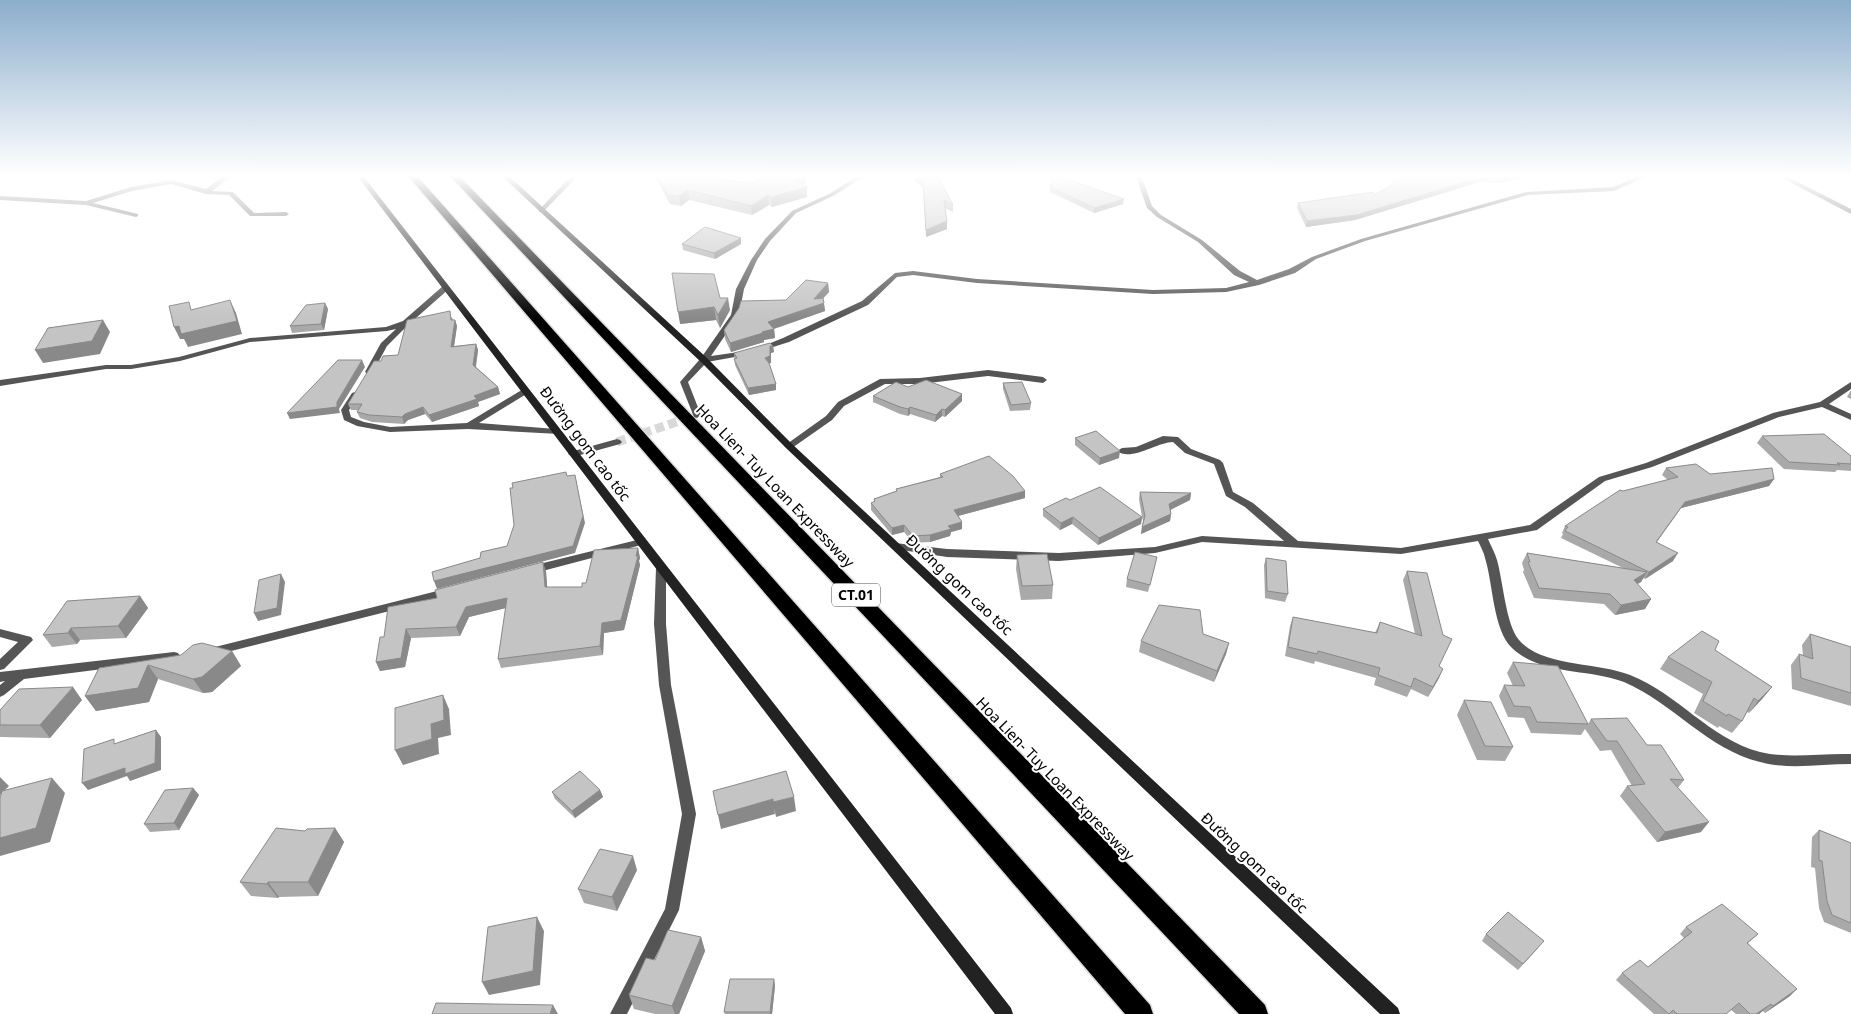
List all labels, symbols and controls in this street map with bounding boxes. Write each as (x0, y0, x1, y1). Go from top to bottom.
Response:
street label: Đường gom cao tốc (536, 382, 636, 505)
street label: Hoa Lien- Tuy Loan Expressway (692, 399, 859, 572)
street label: Đường gom cao tốc (902, 529, 1017, 639)
road number: CT.01 (832, 584, 880, 606)
street label: Hoa Lien- Tuy Loan Expressway (972, 692, 1139, 865)
street label: Đường gom cao tốc (1197, 807, 1312, 917)

